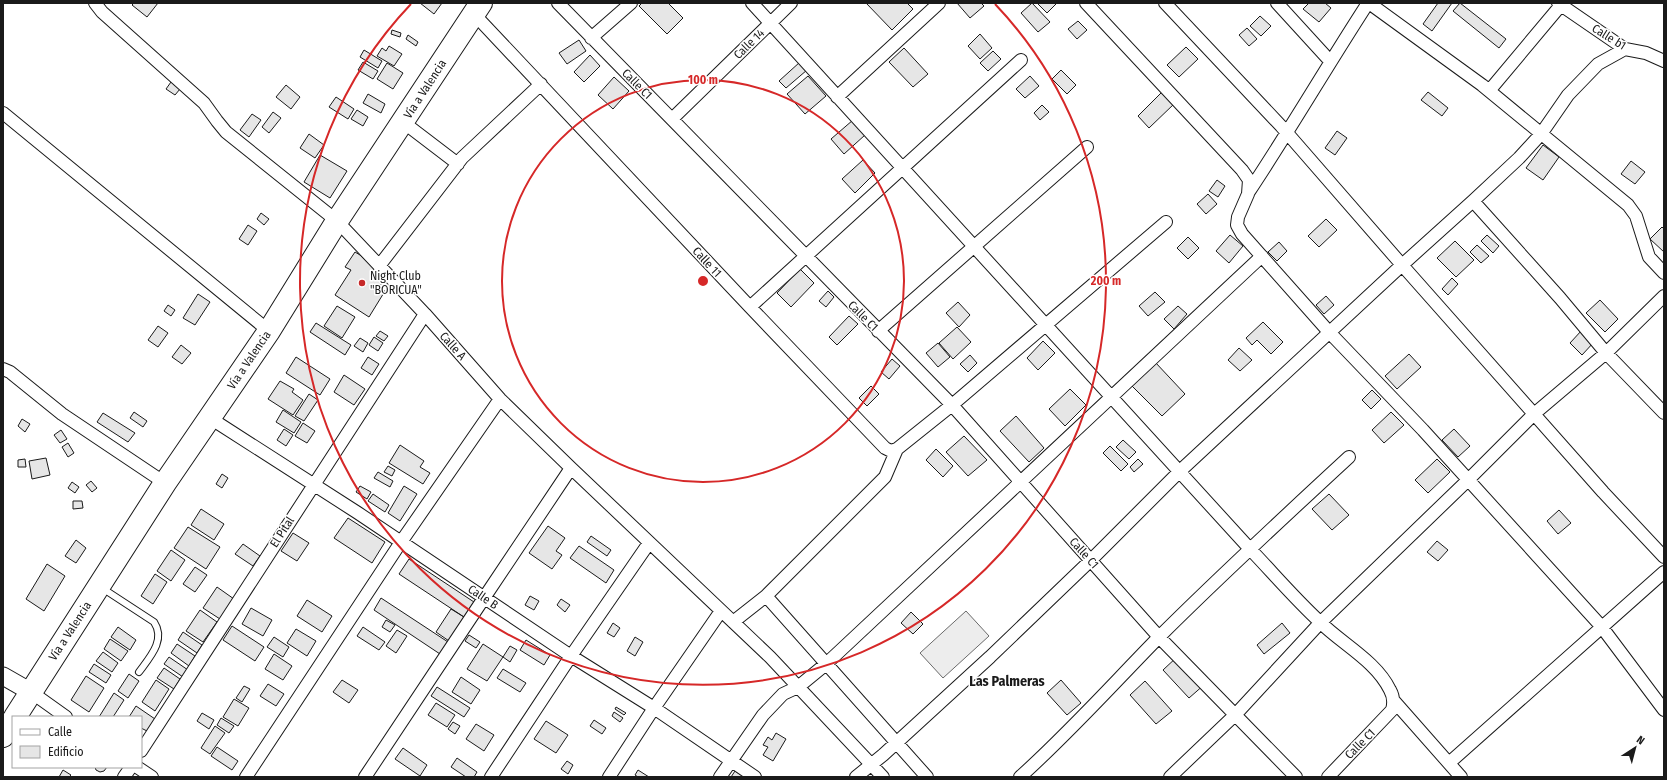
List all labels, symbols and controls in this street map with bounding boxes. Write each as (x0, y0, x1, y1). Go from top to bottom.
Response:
street label: Calle b1 (1590, 21, 1628, 53)
street label: Calle 14 (731, 26, 767, 62)
street label: Vía a Valencia (401, 57, 449, 121)
street label: Calle C1 (619, 66, 655, 102)
text: 100 m (688, 73, 718, 87)
street label: Calle 11 (690, 244, 724, 280)
place label: Night Club "BORICUA" (370, 269, 422, 297)
centre of rings (696, 274, 710, 288)
text: 200 m (1090, 274, 1121, 288)
marker: Night Club "BORICUA" (357, 278, 367, 288)
street label: Calle C1 (845, 298, 881, 334)
street label: Vía a Valencia (224, 328, 274, 392)
street label: Calle A (437, 329, 470, 363)
street label: El Pital (267, 514, 297, 550)
street label: Calle C1 (1066, 535, 1102, 571)
street label: Calle B (465, 582, 501, 612)
street label: Vía a Valencia (46, 599, 94, 663)
district label: Las Palmeras (969, 673, 1045, 690)
legend (12, 716, 142, 768)
text: Calle (48, 725, 72, 739)
street label: Calle C1 (1342, 726, 1378, 762)
north arrow (1615, 728, 1655, 768)
text: N (1634, 733, 1647, 748)
text: Edificio (48, 745, 84, 759)

